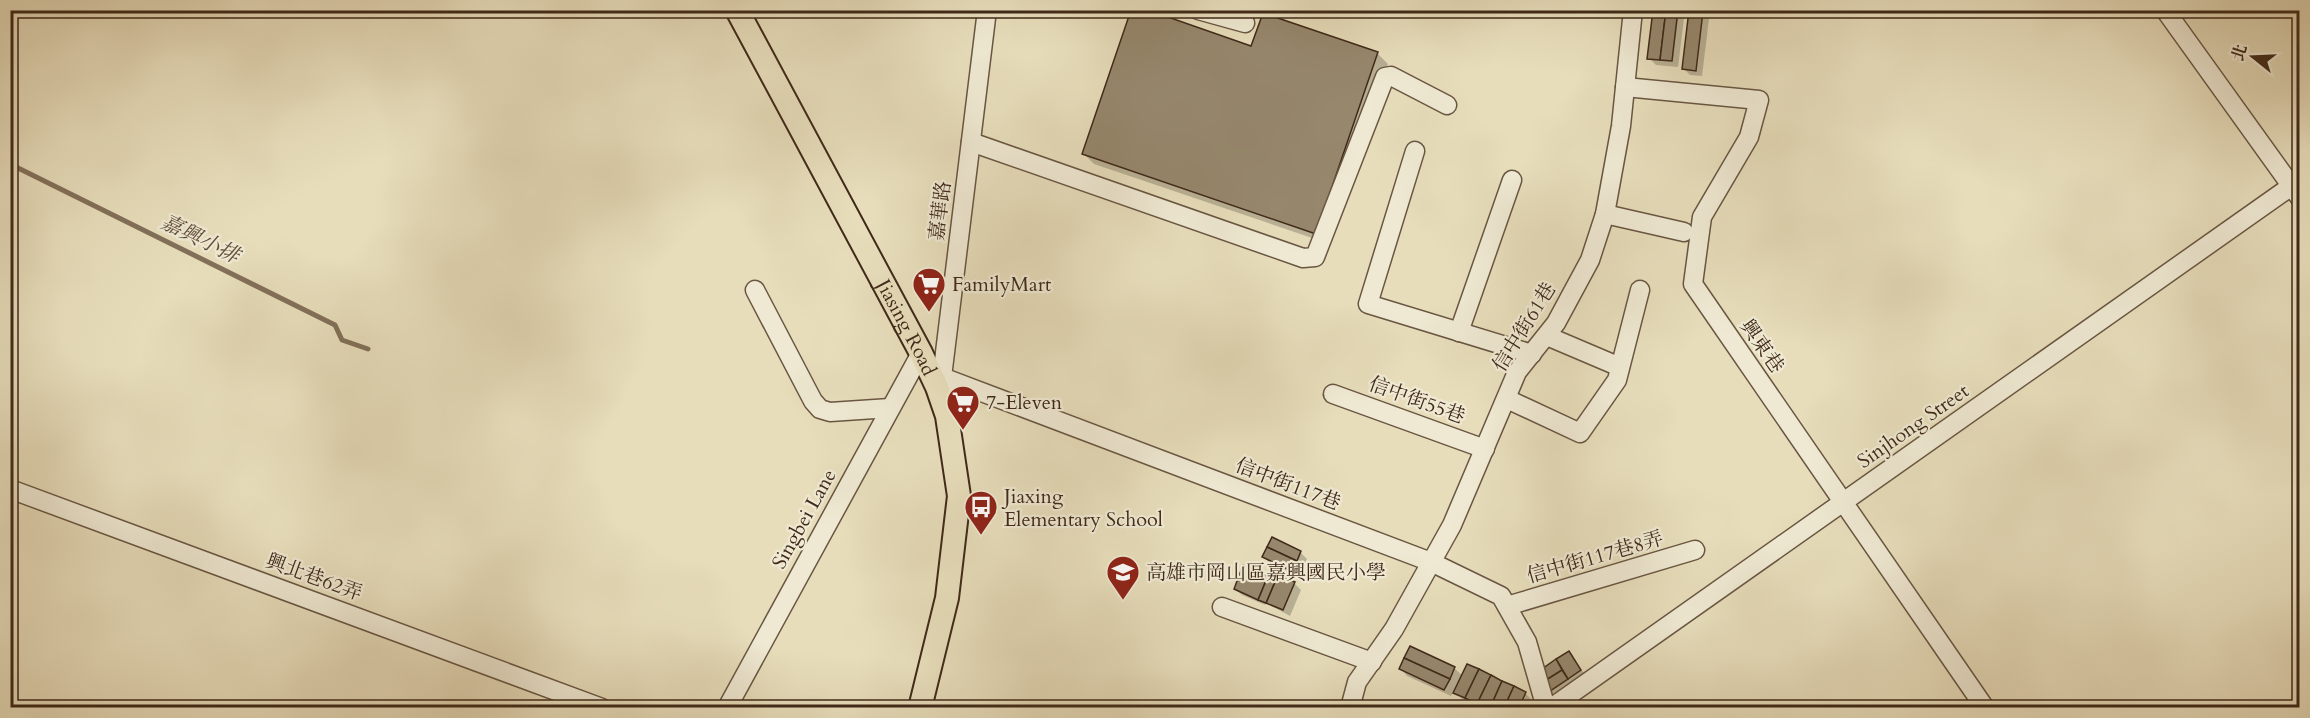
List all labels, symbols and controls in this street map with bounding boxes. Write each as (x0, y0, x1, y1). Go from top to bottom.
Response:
north arrow (2223, 27, 2283, 87)
text: 北 (2227, 42, 2253, 64)
street label: 嘉華路 (923, 180, 957, 242)
water label: 嘉興小排 (156, 208, 247, 272)
supermarket icon: FamilyMart (911, 266, 947, 313)
place label: FamilyMart (952, 271, 1052, 298)
street label: Jiasing Road (869, 272, 943, 380)
street label: 信中街61巷 (1486, 277, 1562, 377)
street label: 興東巷 (1734, 314, 1790, 378)
street label: 信中街55巷 (1365, 370, 1469, 430)
street label: Sinjhong Street (1852, 377, 1975, 474)
supermarket icon: 7-Eleven (945, 384, 981, 431)
place label: 7-Eleven (986, 389, 1063, 416)
street label: 信中街117巷 (1231, 452, 1345, 516)
street label: Singbei Lane (765, 464, 843, 574)
place label: Jiaxing Elementary School (1001, 483, 1163, 533)
bus stop icon: Jiaxing Elementary School (963, 489, 999, 536)
street label: 信中街117巷8弄 (1524, 525, 1666, 589)
street label: 興北巷62弄 (262, 547, 366, 607)
school or university icon: 高雄市岡山區嘉興國民小學 (1105, 554, 1141, 601)
place label: 高雄市岡山區嘉興國民小學 (1146, 559, 1386, 586)

